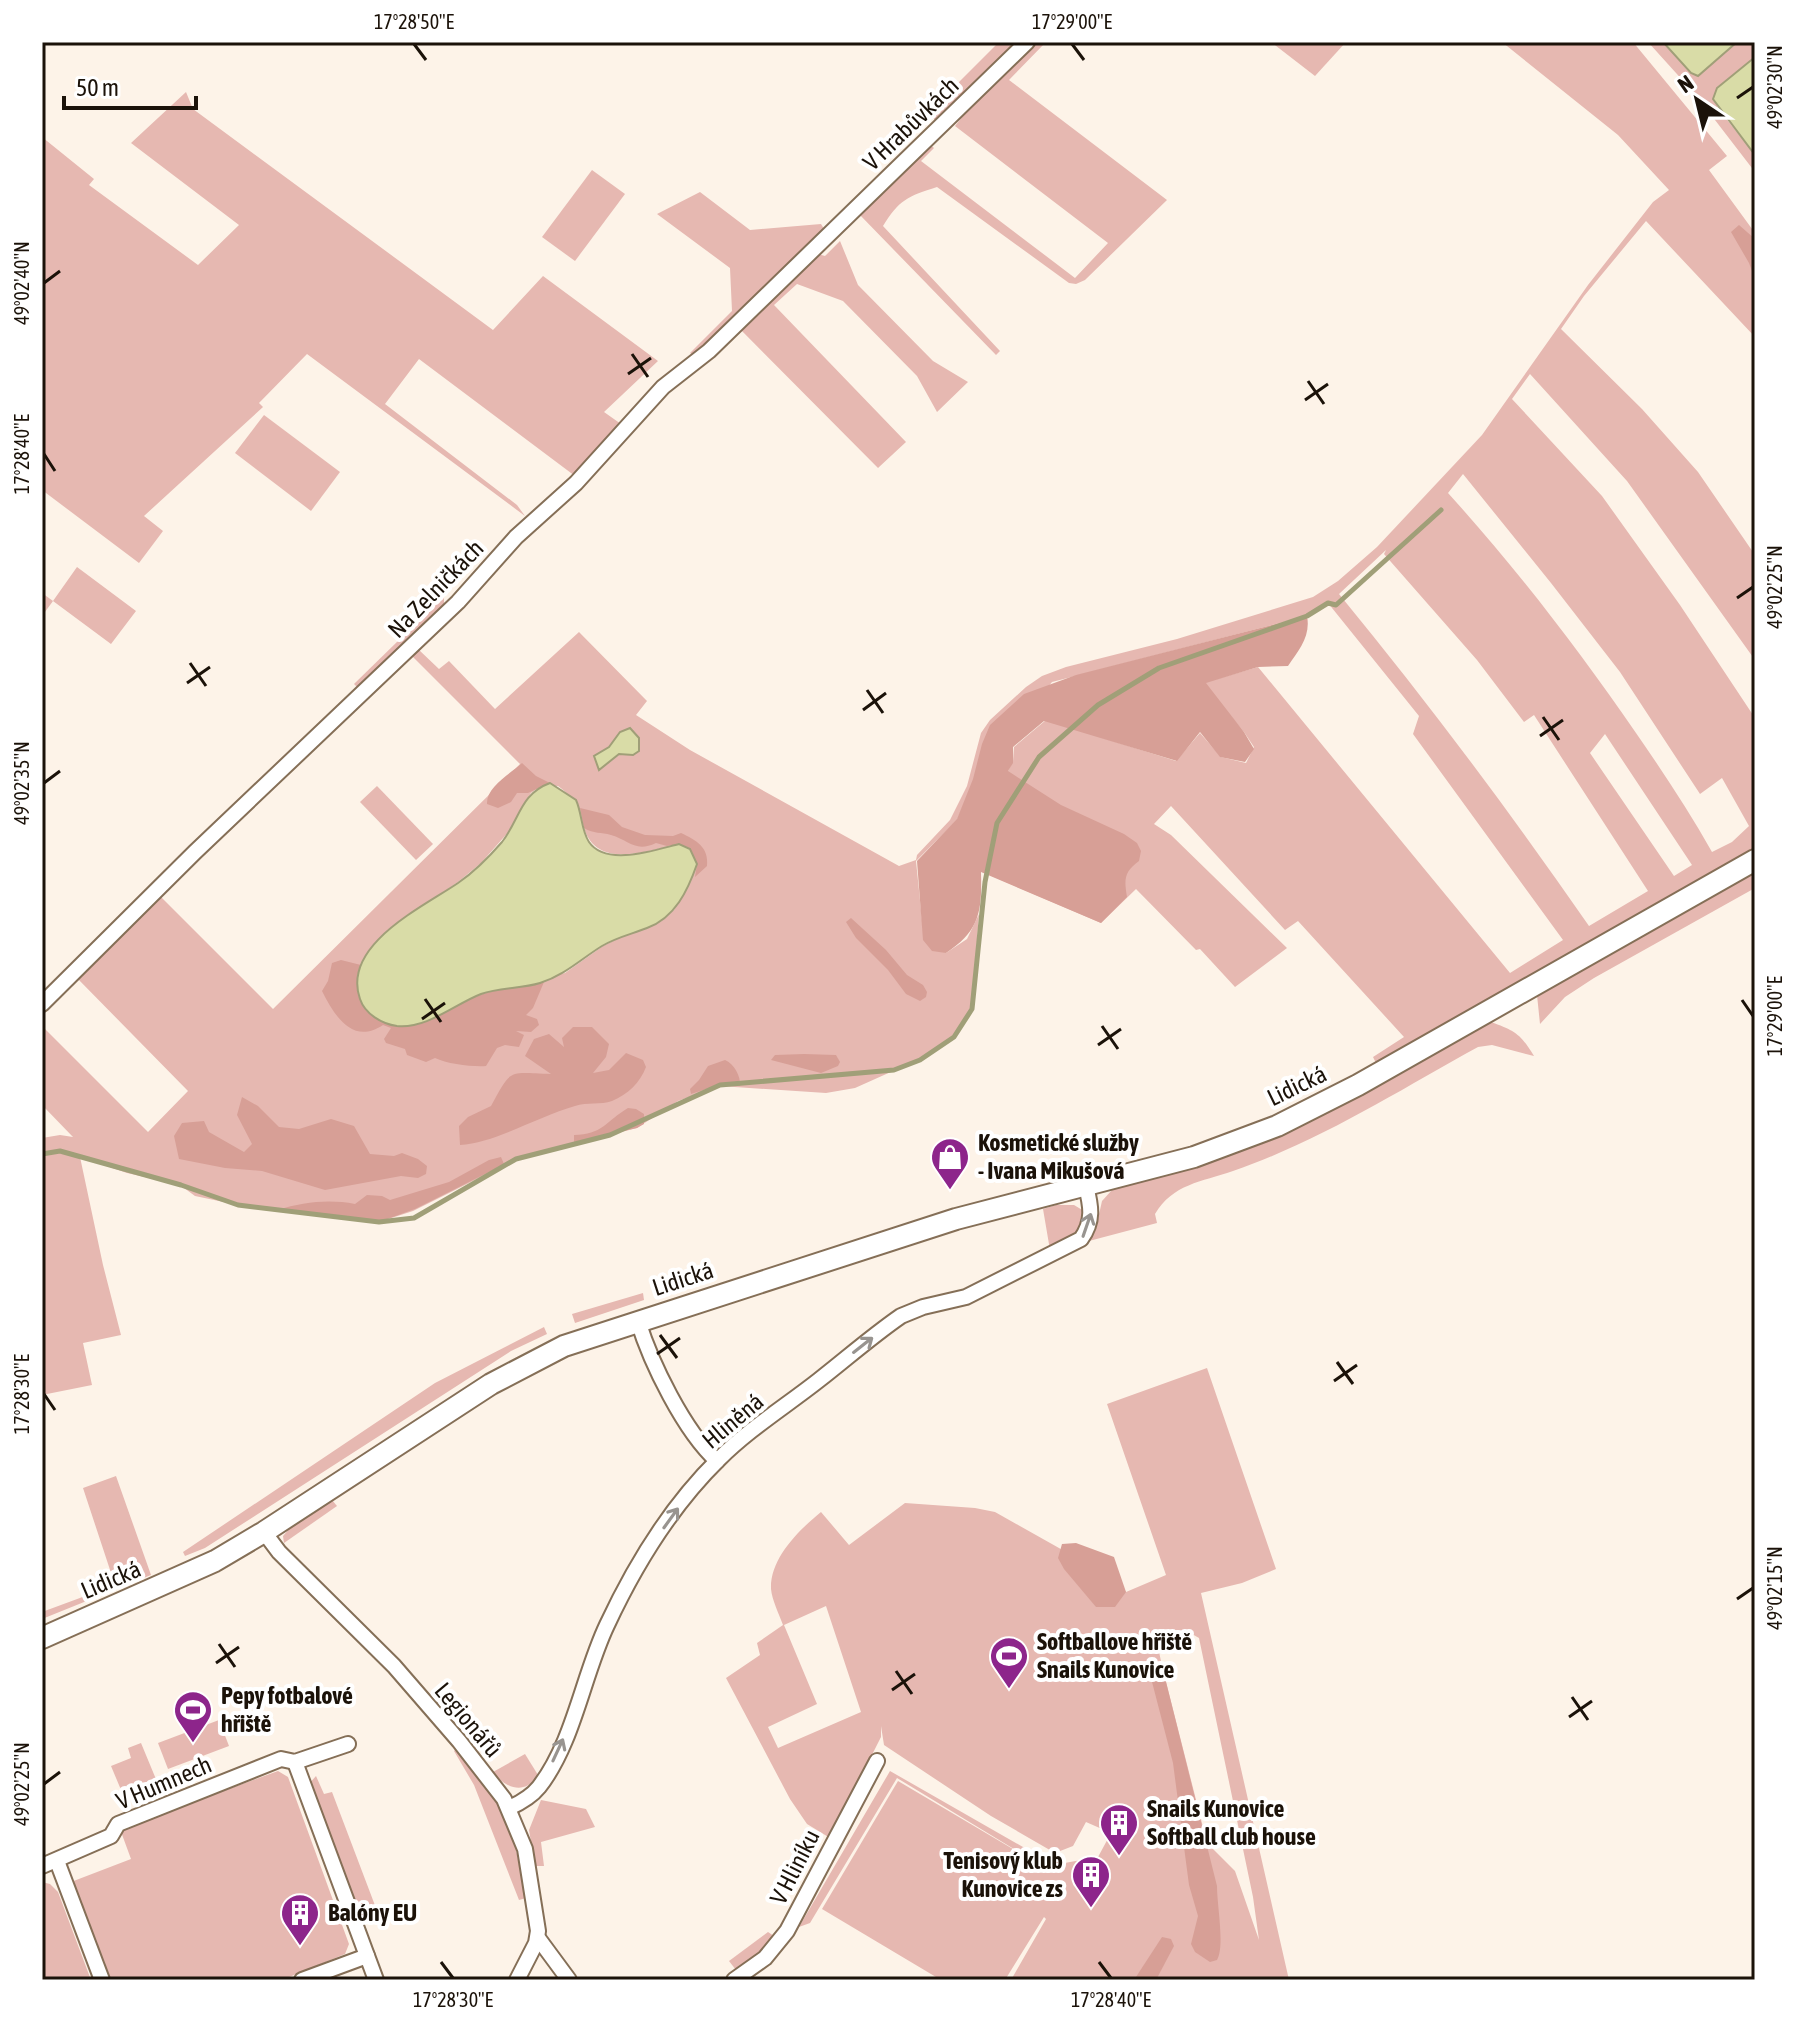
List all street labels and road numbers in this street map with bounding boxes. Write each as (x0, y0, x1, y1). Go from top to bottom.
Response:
street label: V Hrabůvkách (857, 72, 964, 176)
street label: Na Zelničkách (383, 534, 489, 643)
street label: Lidická (1263, 1060, 1331, 1111)
street label: Lidická (649, 1256, 717, 1301)
street label: Hliněná (697, 1387, 769, 1454)
street label: Lidická (77, 1555, 145, 1604)
street label: Legionářů (430, 1677, 507, 1762)
street label: V Humnech (112, 1750, 215, 1815)
street label: V Hliníku (764, 1825, 825, 1909)

